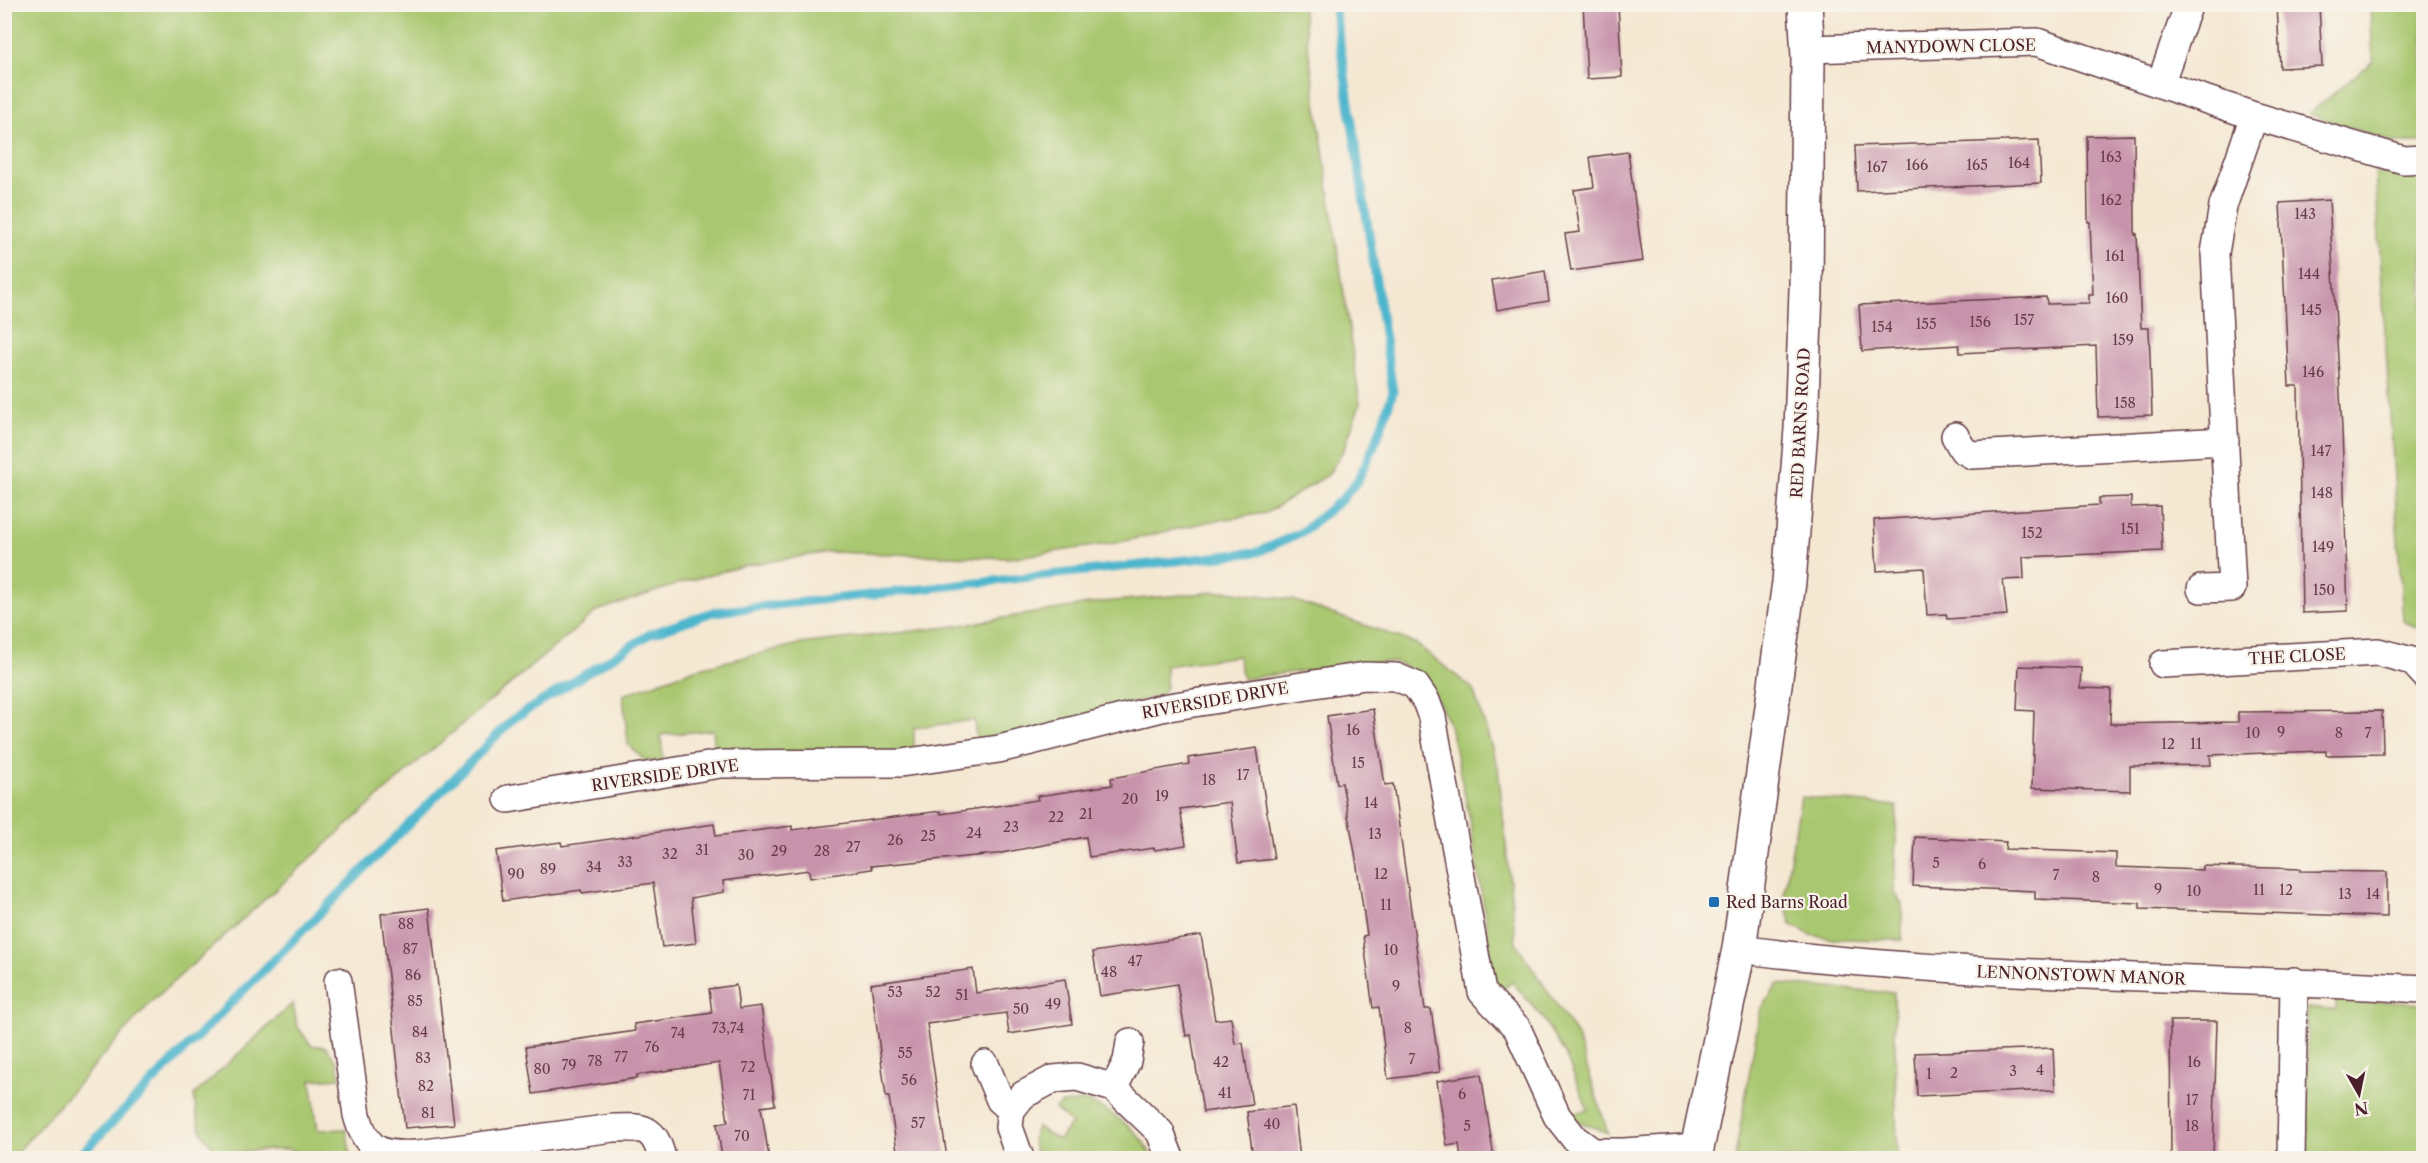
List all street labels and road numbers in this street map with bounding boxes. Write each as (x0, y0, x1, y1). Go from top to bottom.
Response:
street label: MANYDOWN CLOSE (1866, 35, 2036, 57)
street label: RED BARNS ROAD (1786, 347, 1814, 499)
street label: THE CLOSE (2248, 643, 2346, 669)
street label: RIVERSIDE DRIVE (1140, 677, 1290, 723)
street label: RIVERSIDE DRIVE (590, 755, 740, 795)
street label: LENNONSTOWN MANOR (1976, 961, 2187, 989)

